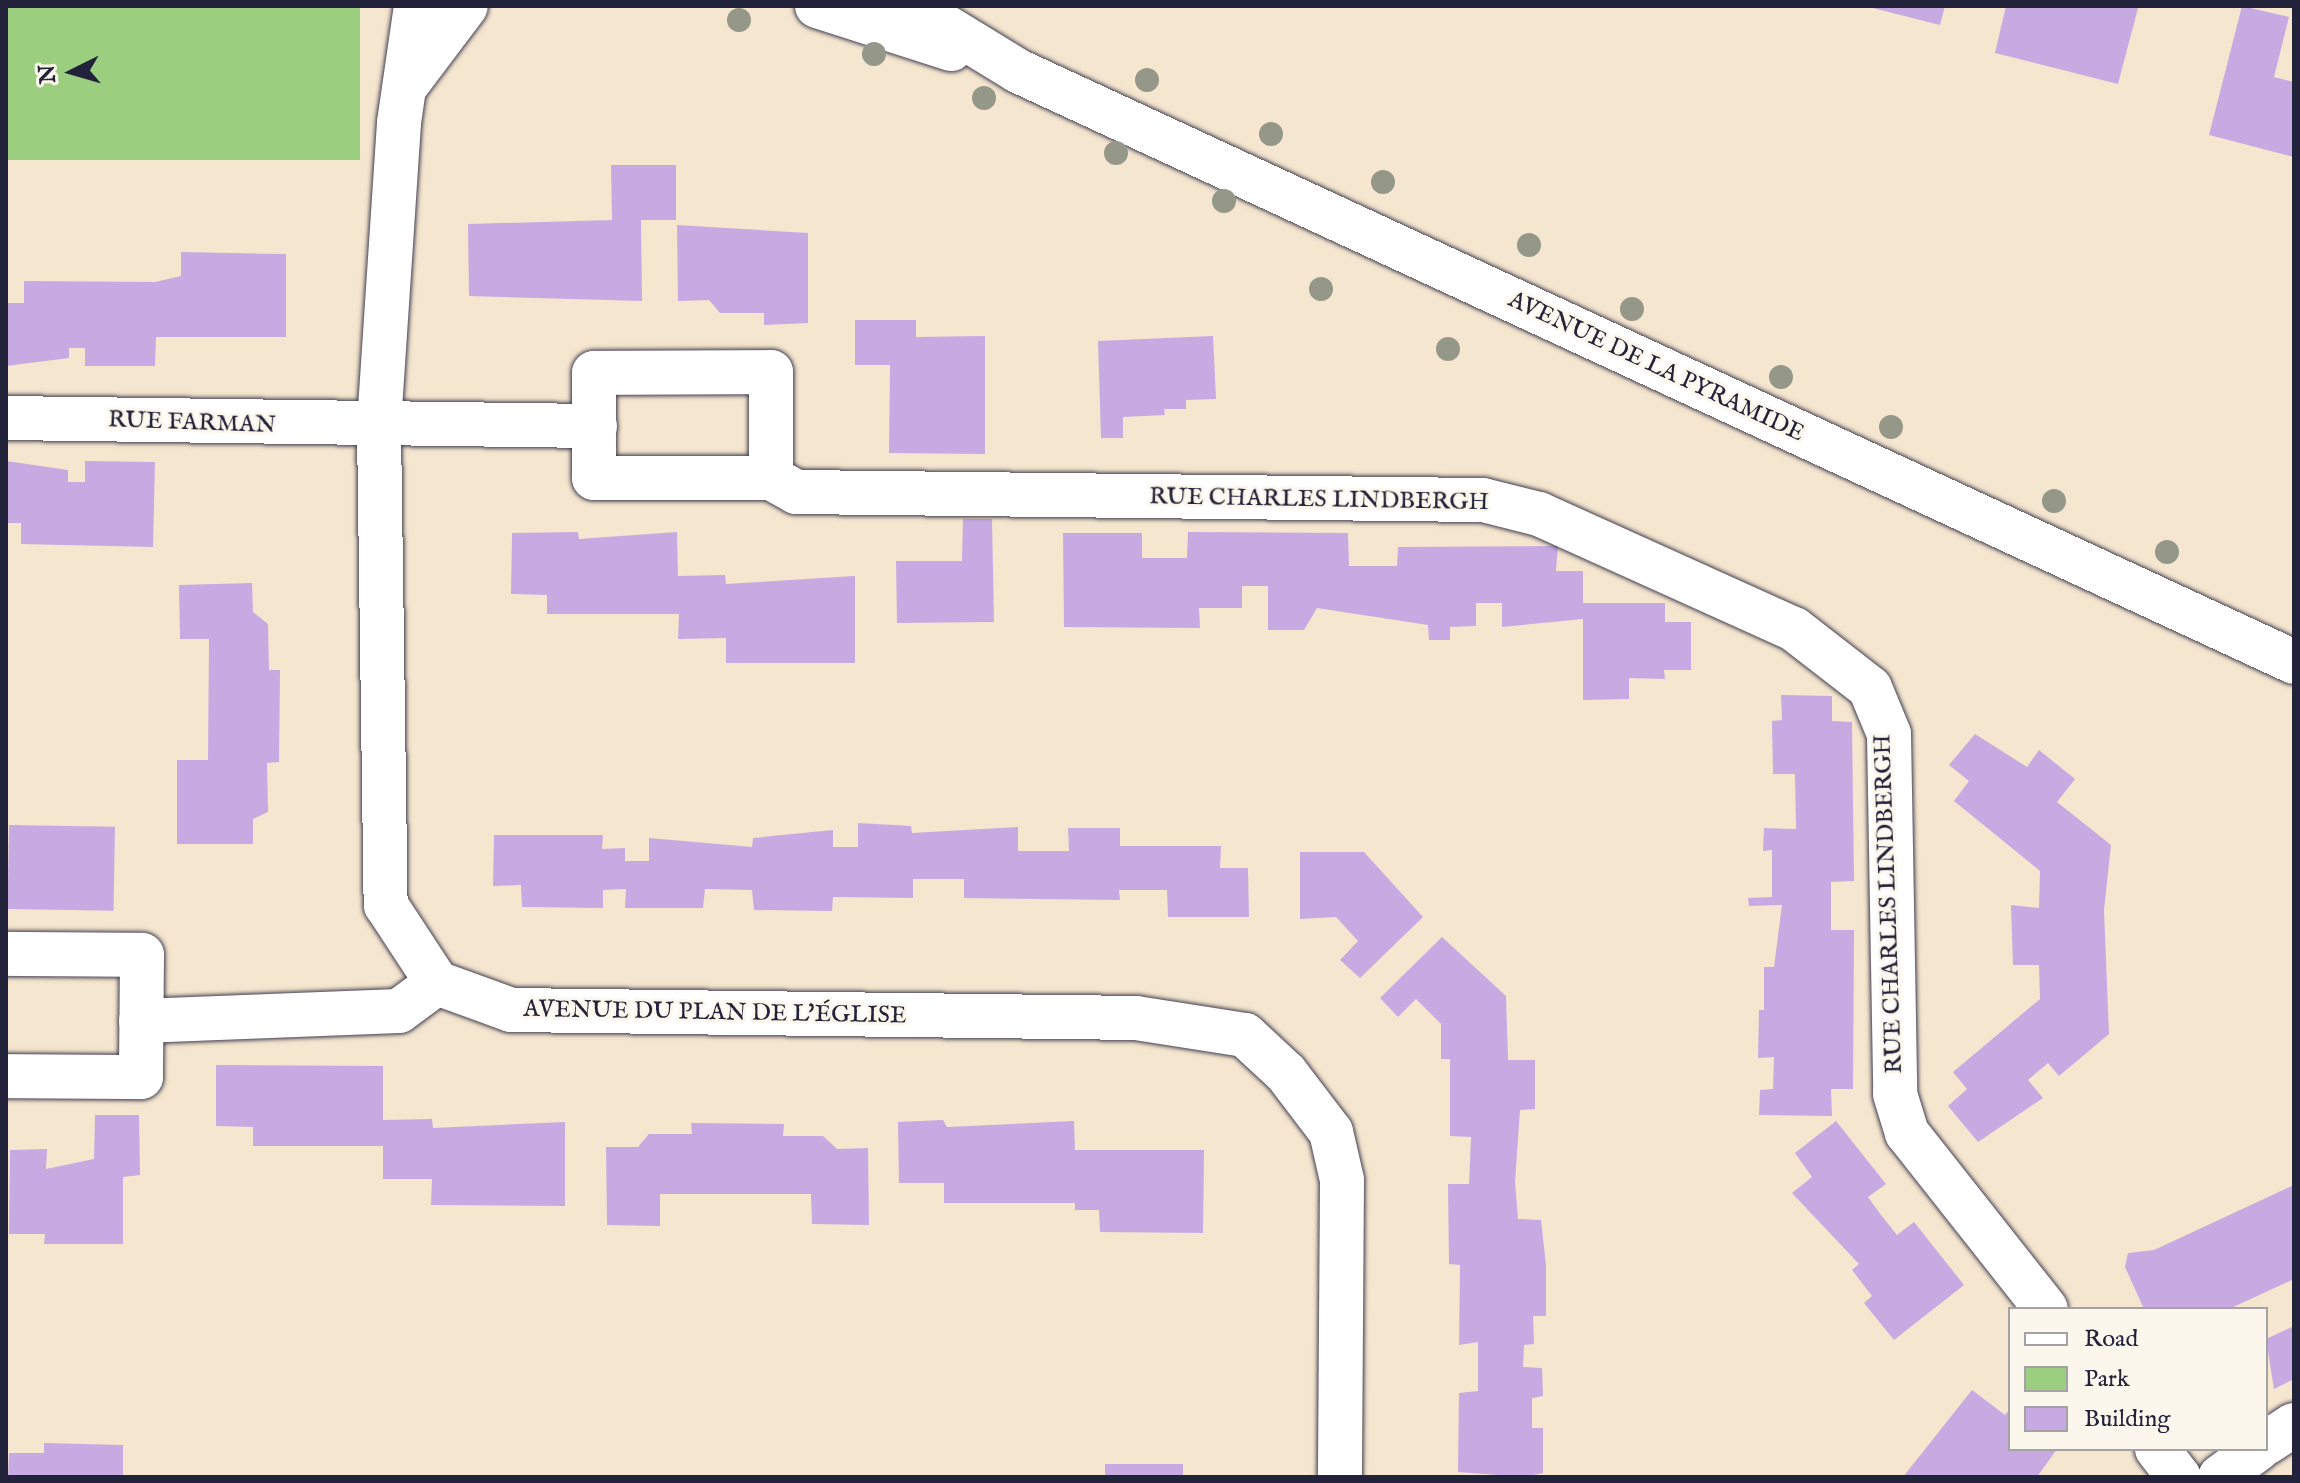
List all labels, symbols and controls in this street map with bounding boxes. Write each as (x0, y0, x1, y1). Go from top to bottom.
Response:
north arrow (32, 32, 112, 112)
text: N (33, 63, 63, 85)
street label: AVENUE DE LA PYRAMIDE (1503, 286, 1809, 448)
street label: RUE FARMAN (108, 406, 276, 440)
street label: RUE CHARLES LINDBERGH (1149, 483, 1489, 517)
street label: RUE CHARLES LINDBERGH (1869, 734, 1909, 1074)
street label: AVENUE DU PLAN DE L'ÉGLISE (523, 995, 907, 1031)
legend (2008, 1307, 2268, 1451)
text: Road (2084, 1324, 2138, 1355)
text: Park (2084, 1364, 2130, 1395)
text: Building (2084, 1404, 2170, 1435)

